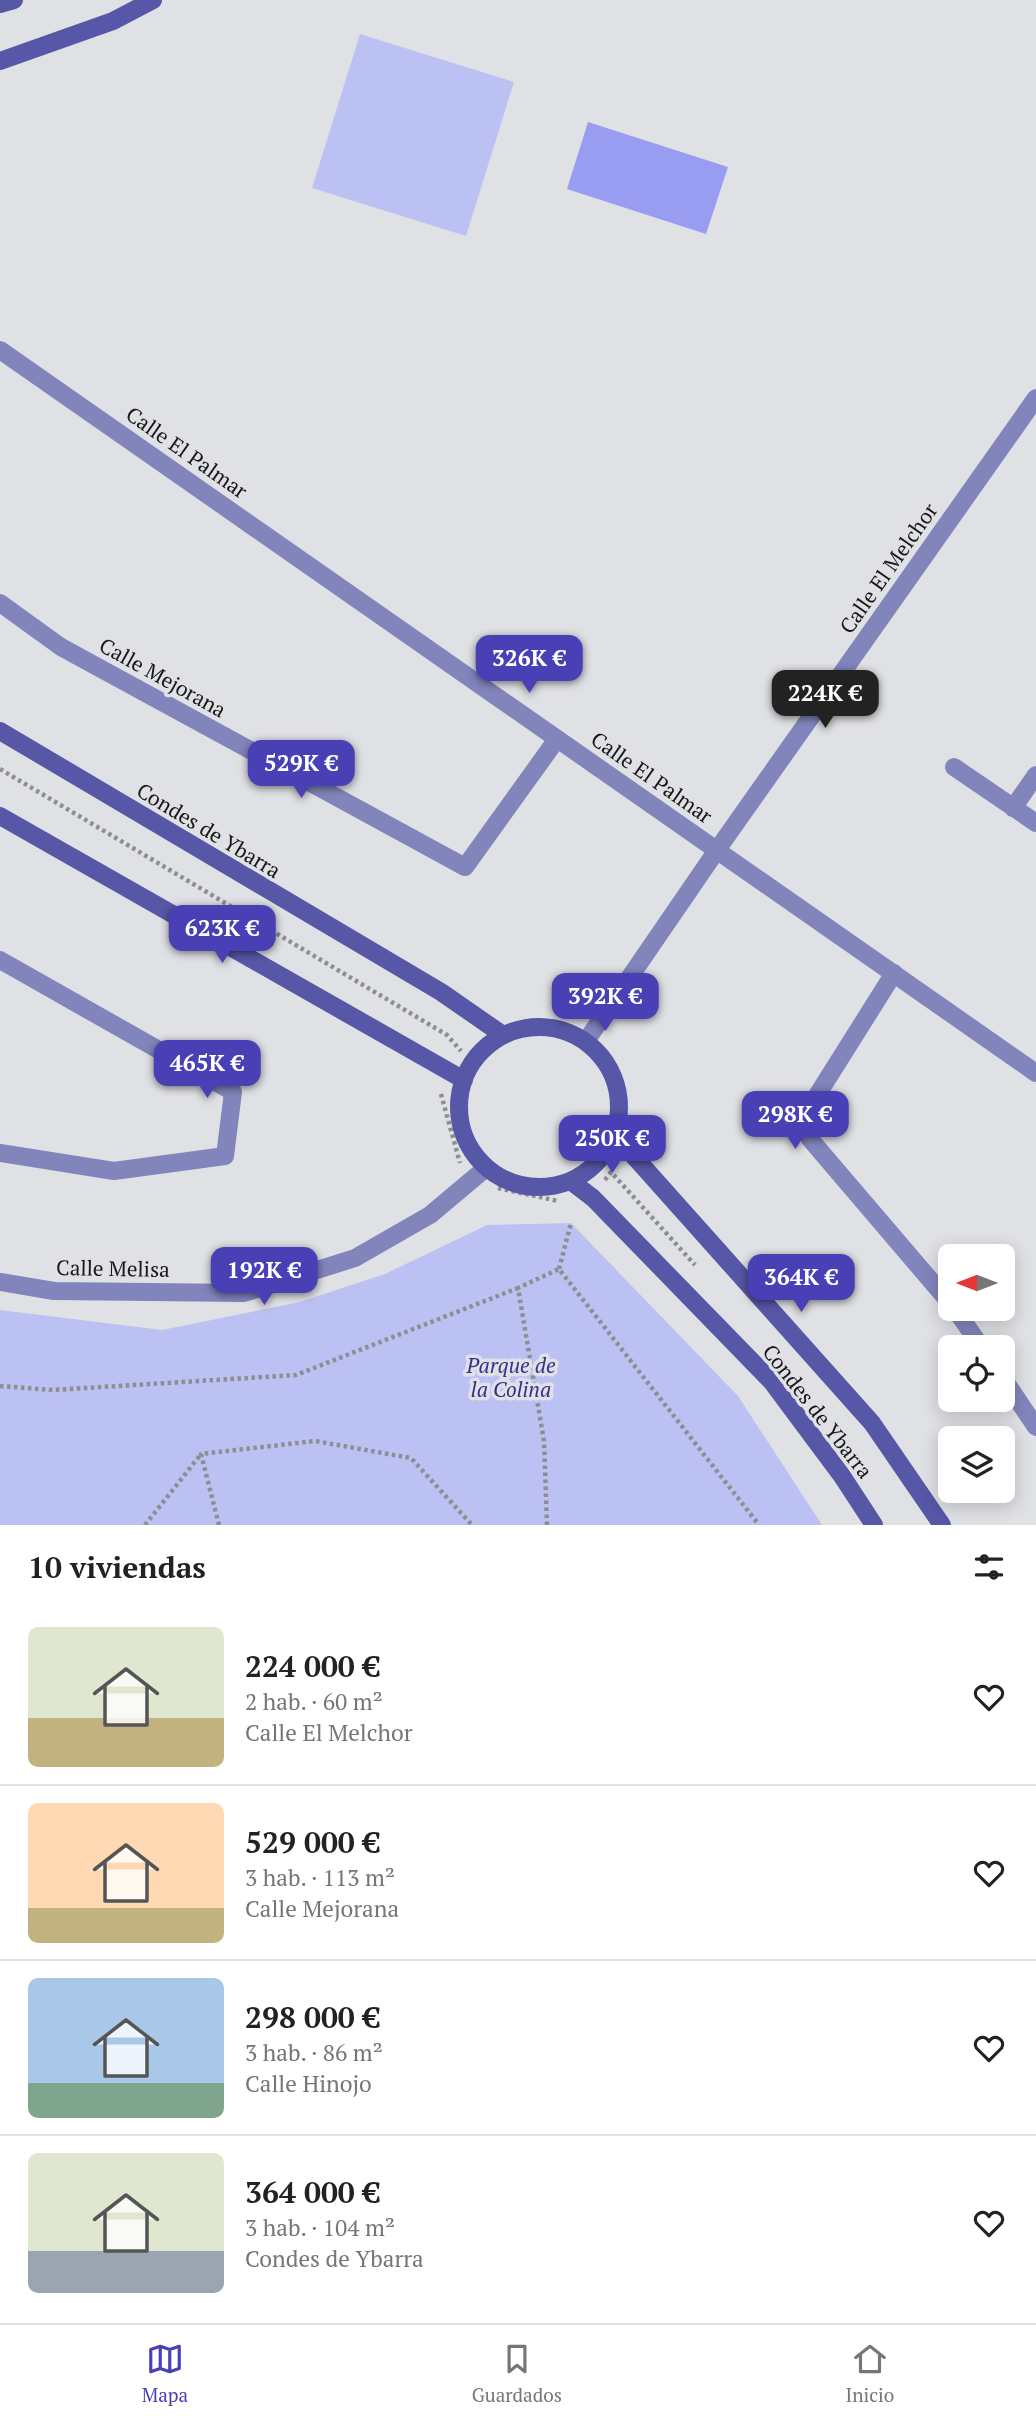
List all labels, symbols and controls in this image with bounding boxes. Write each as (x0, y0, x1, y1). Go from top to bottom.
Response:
street label: Calle El Palmar (121, 400, 253, 504)
street label: Calle El Melchor (833, 497, 943, 639)
street label: Calle Mejorana (95, 631, 232, 724)
pin: 326K € (472, 636, 586, 695)
text: 326K € (492, 642, 566, 673)
pin: 224K € (768, 670, 882, 730)
text: 224K € (788, 677, 862, 708)
street label: Calle El Palmar (586, 725, 718, 829)
pin: 529K € (244, 740, 358, 800)
text: 529K € (264, 747, 338, 778)
street label: Condes de Ybarra (132, 776, 286, 884)
pin: 623K € (165, 906, 279, 965)
text: 623K € (185, 912, 259, 943)
pin: 392K € (548, 974, 662, 1033)
text: 392K € (568, 980, 642, 1011)
pin: 465K € (150, 1040, 264, 1100)
text: 465K € (170, 1047, 244, 1078)
pin: 298K € (738, 1092, 852, 1151)
text: 298K € (758, 1098, 832, 1129)
pin: 250K € (555, 1116, 669, 1175)
text: 250K € (575, 1122, 649, 1153)
north arrow (938, 1244, 1015, 1321)
map controls (938, 1244, 1015, 1503)
pin: 192K € (207, 1248, 321, 1307)
street label: Calle Melisa (56, 1253, 170, 1283)
text: 192K € (227, 1254, 301, 1285)
pin: 364K € (744, 1254, 858, 1314)
text: 364K € (764, 1261, 838, 1292)
button: locate (938, 1335, 1015, 1412)
street label: Condes de Ybarra (757, 1338, 879, 1484)
park label: Parque de la Colina (466, 1351, 556, 1403)
button: layers (938, 1426, 1015, 1503)
text: 10 viviendas (28, 1547, 206, 1587)
icon: filters (970, 1548, 1008, 1586)
text: 224 000 € (245, 1646, 380, 1686)
icon: home (84, 1655, 168, 1739)
icon: heart (970, 1678, 1008, 1716)
text: 2 hab. · 60 m² (245, 1686, 383, 1717)
text: Calle El Melchor (245, 1717, 413, 1748)
text: 529 000 € (245, 1822, 380, 1862)
icon: home (84, 1831, 168, 1915)
icon: heart (970, 1854, 1008, 1892)
text: 3 hab. · 113 m² (245, 1862, 395, 1893)
text: Calle Mejorana (245, 1893, 399, 1924)
text: 298 000 € (245, 1997, 380, 2037)
icon: home (84, 2006, 168, 2090)
icon: heart (970, 2029, 1008, 2067)
text: 3 hab. · 86 m² (245, 2037, 383, 2068)
text: Calle Hinojo (245, 2068, 372, 2099)
text: 364 000 € (245, 2172, 380, 2212)
icon: home (84, 2181, 168, 2265)
icon: heart (970, 2204, 1008, 2242)
text: 3 hab. · 104 m² (245, 2212, 395, 2243)
text: Condes de Ybarra (245, 2243, 424, 2274)
tab: Mapa (142, 2340, 188, 2407)
tab: Guardados (472, 2340, 562, 2407)
tab: Inicio (845, 2340, 894, 2407)

